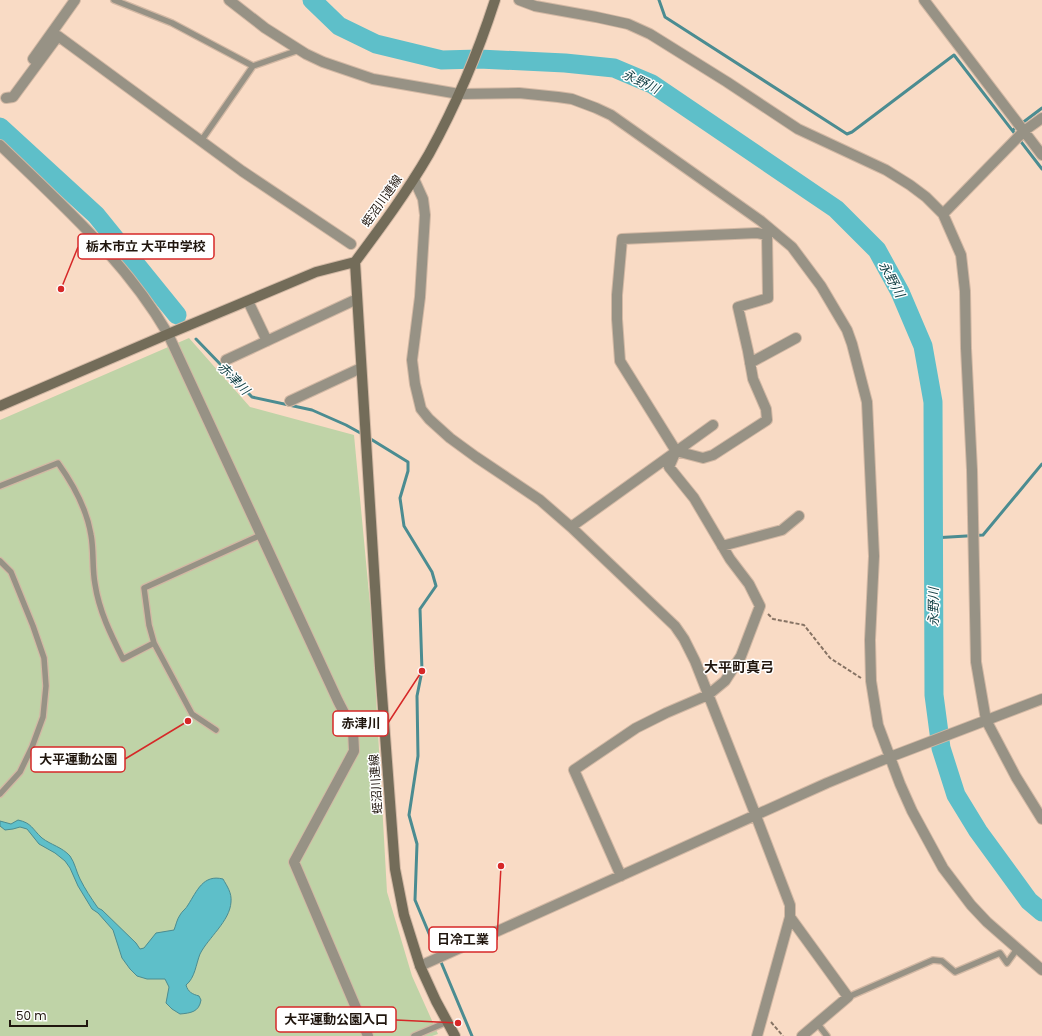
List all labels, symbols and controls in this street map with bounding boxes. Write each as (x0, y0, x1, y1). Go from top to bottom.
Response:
water label: 永野川 (619, 64, 664, 99)
street label: 蛭沼川連線 (357, 171, 406, 230)
callout: 栃木市立 大平中学校 (78, 234, 214, 259)
text: 栃木市立 大平中学校 (86, 237, 206, 256)
water label: 永野川 (874, 258, 910, 303)
water label: 赤津川 (213, 358, 255, 400)
water label: 永野川 (924, 586, 943, 627)
district label: 大平町真弓 (704, 657, 774, 677)
callout: 赤津川 (333, 711, 388, 736)
text: 赤津川 (341, 714, 381, 733)
callout: 大平運動公園 (31, 747, 125, 772)
text: 大平運動公園 (39, 750, 117, 769)
street label: 蛭沼川連線 (365, 754, 386, 815)
callout: 日冷工業 (429, 927, 497, 952)
text: 日冷工業 (437, 930, 489, 949)
scale bar (10, 1002, 87, 1028)
text: 50 m (16, 1007, 47, 1024)
callout: 大平運動公園入口 (276, 1007, 396, 1032)
text: 大平運動公園入口 (284, 1010, 388, 1029)

